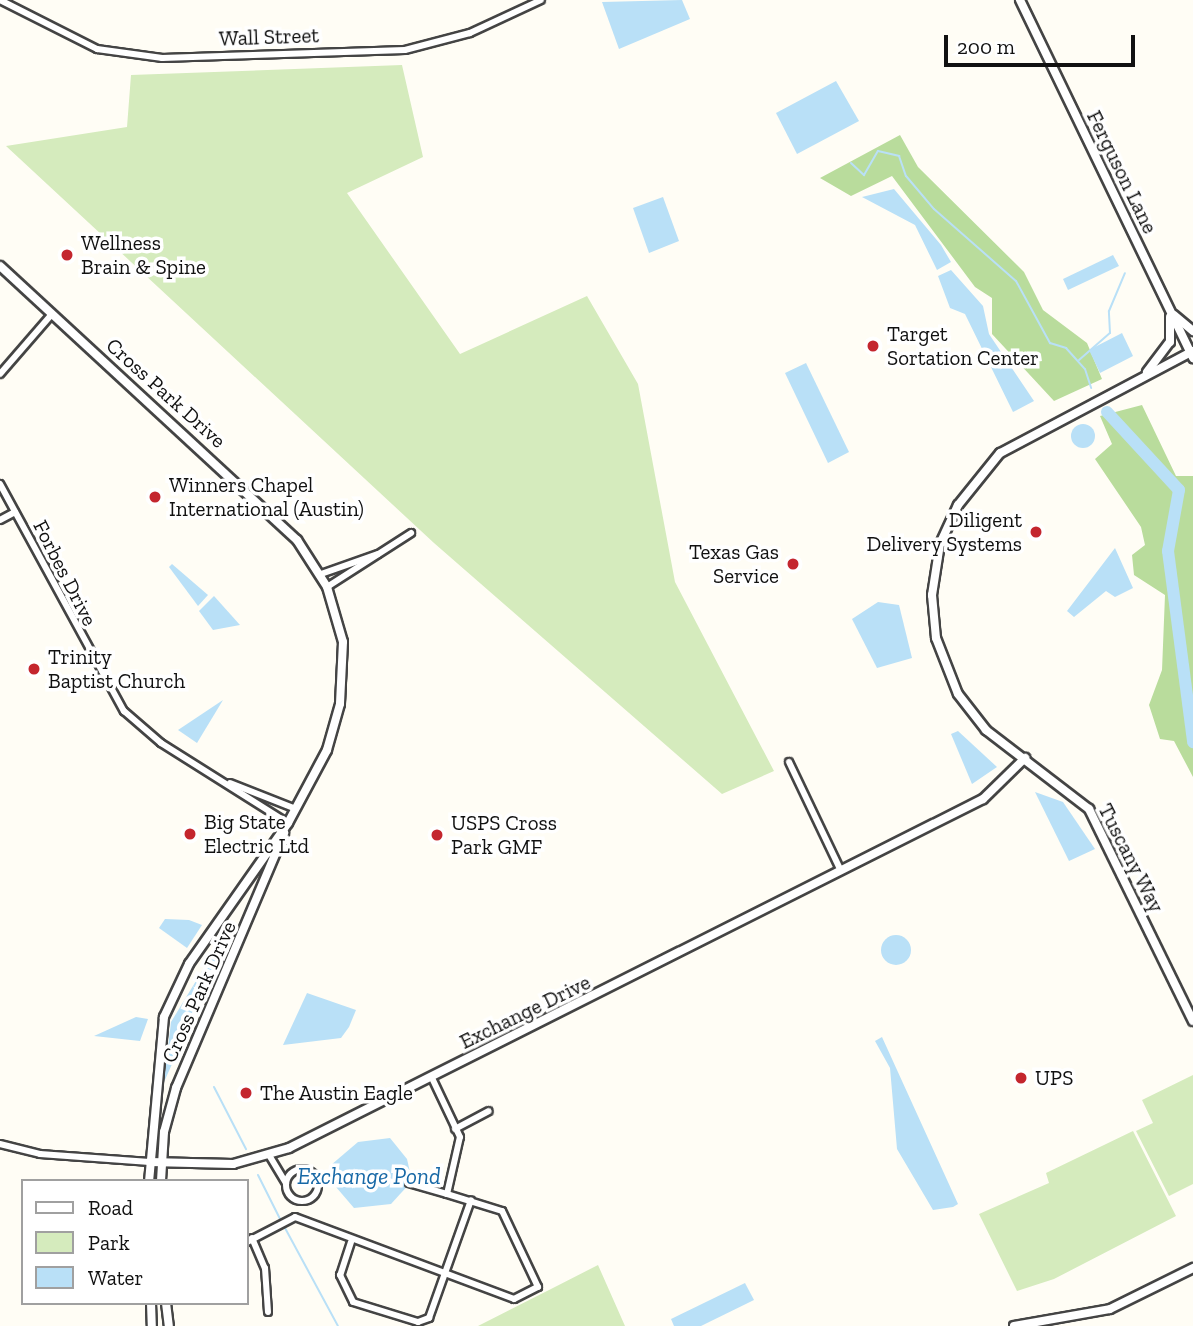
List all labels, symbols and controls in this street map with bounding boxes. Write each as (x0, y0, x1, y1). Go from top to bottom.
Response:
scale bar (948, 21, 1139, 65)
street label: Wall Street (219, 23, 319, 51)
text: 200 m (957, 34, 1015, 59)
street label: Ferguson Lane (1081, 106, 1163, 238)
place label: Wellness Brain & Spine (81, 230, 206, 280)
marker: Wellness Brain & Spine (59, 247, 75, 263)
place label: Target Sortation Center (887, 321, 1039, 371)
street label: Cross Park Drive (101, 333, 231, 453)
marker: Target Sortation Center (865, 338, 881, 354)
place label: Winners Chapel International (Austin) (169, 472, 364, 522)
marker: Winners Chapel International (Austin) (147, 489, 163, 505)
place label: Diligent Delivery Systems (866, 507, 1022, 557)
street label: Forbes Drive (28, 516, 102, 630)
marker: Diligent Delivery Systems (1028, 524, 1044, 540)
place label: Texas Gas Service (689, 539, 779, 589)
marker: Texas Gas Service (785, 556, 801, 572)
place label: Trinity Baptist Church (48, 644, 185, 694)
marker: Trinity Baptist Church (26, 661, 42, 677)
street label: Tuscany Way (1093, 799, 1169, 917)
place label: Big State Electric Ltd (204, 809, 309, 859)
place label: USPS Cross Park GMF (451, 810, 557, 860)
marker: Big State Electric Ltd (182, 826, 198, 842)
marker: USPS Cross Park GMF (429, 827, 445, 843)
street label: Cross Park Drive (157, 917, 241, 1067)
street label: Exchange Drive (456, 970, 594, 1054)
place label: UPS (1035, 1065, 1073, 1091)
marker: UPS (1013, 1070, 1029, 1086)
place label: The Austin Eagle (260, 1080, 414, 1106)
marker: The Austin Eagle (238, 1085, 254, 1101)
water label: Exchange Pond (297, 1162, 441, 1190)
legend (21, 1179, 248, 1305)
text: Road (88, 1195, 133, 1220)
text: Park (88, 1230, 130, 1255)
text: Water (88, 1265, 143, 1290)

